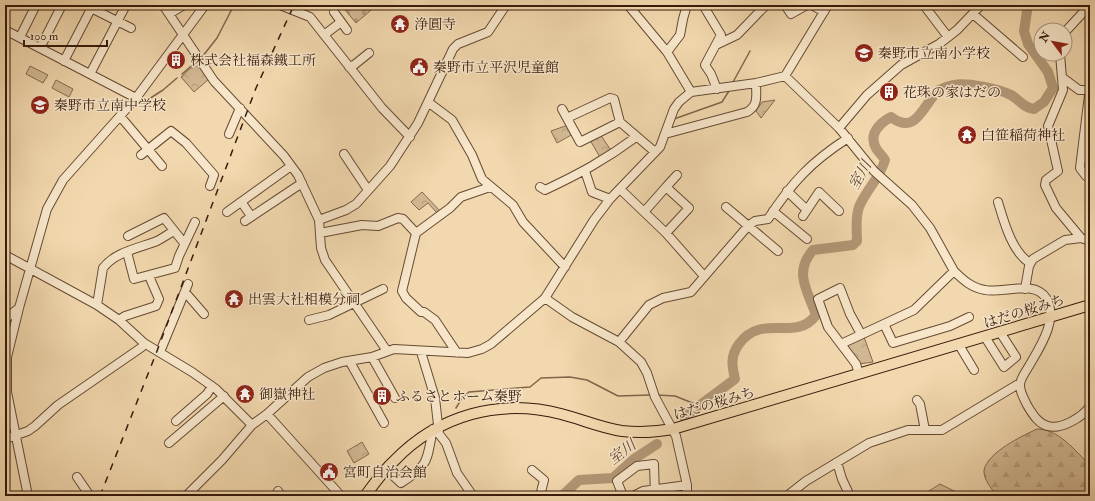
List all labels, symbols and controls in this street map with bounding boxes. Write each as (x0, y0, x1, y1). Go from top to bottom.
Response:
temple icon: 浄圓寺 (389, 13, 411, 35)
place label: 浄圓寺 (414, 16, 456, 33)
scale bar (24, 22, 107, 48)
north arrow (1033, 22, 1073, 62)
text: N (1036, 28, 1054, 45)
text: 100 m (30, 29, 59, 44)
school or university icon: 秦野市立南小学校 (853, 42, 875, 64)
place label: 秦野市立南小学校 (878, 45, 990, 62)
building icon: 株式会社福森鐵工所 (165, 49, 187, 71)
place label: 株式会社福森鐵工所 (190, 52, 316, 69)
public building icon: 秦野市立平沢児童館 (408, 56, 430, 78)
place label: 秦野市立平沢児童館 (433, 59, 559, 76)
building icon: 花珠の家はだの (878, 81, 900, 103)
place label: 花珠の家はだの (903, 84, 1001, 101)
school or university icon: 秦野市立南中学校 (29, 94, 51, 116)
place label: 秦野市立南中学校 (54, 97, 166, 114)
temple icon: 白笹稲荷神社 (956, 124, 978, 146)
place label: 白笹稲荷神社 (981, 127, 1065, 144)
water label: 室川 (845, 156, 877, 193)
temple icon: 出雲大社相模分祠 (223, 288, 245, 310)
place label: 出雲大社相模分祠 (248, 291, 360, 308)
street label: はだの桜みち (981, 291, 1067, 332)
temple icon: 御嶽神社 (234, 383, 256, 405)
street label: はだの桜みち (671, 384, 757, 423)
building icon: ふるさとホーム秦野 (371, 385, 393, 407)
place label: 御嶽神社 (259, 386, 315, 403)
place label: ふるさとホーム秦野 (396, 388, 522, 405)
water label: 室川 (605, 435, 642, 469)
public building icon: 宮町自治会館 (318, 461, 340, 483)
place label: 宮町自治会館 (343, 464, 427, 481)

